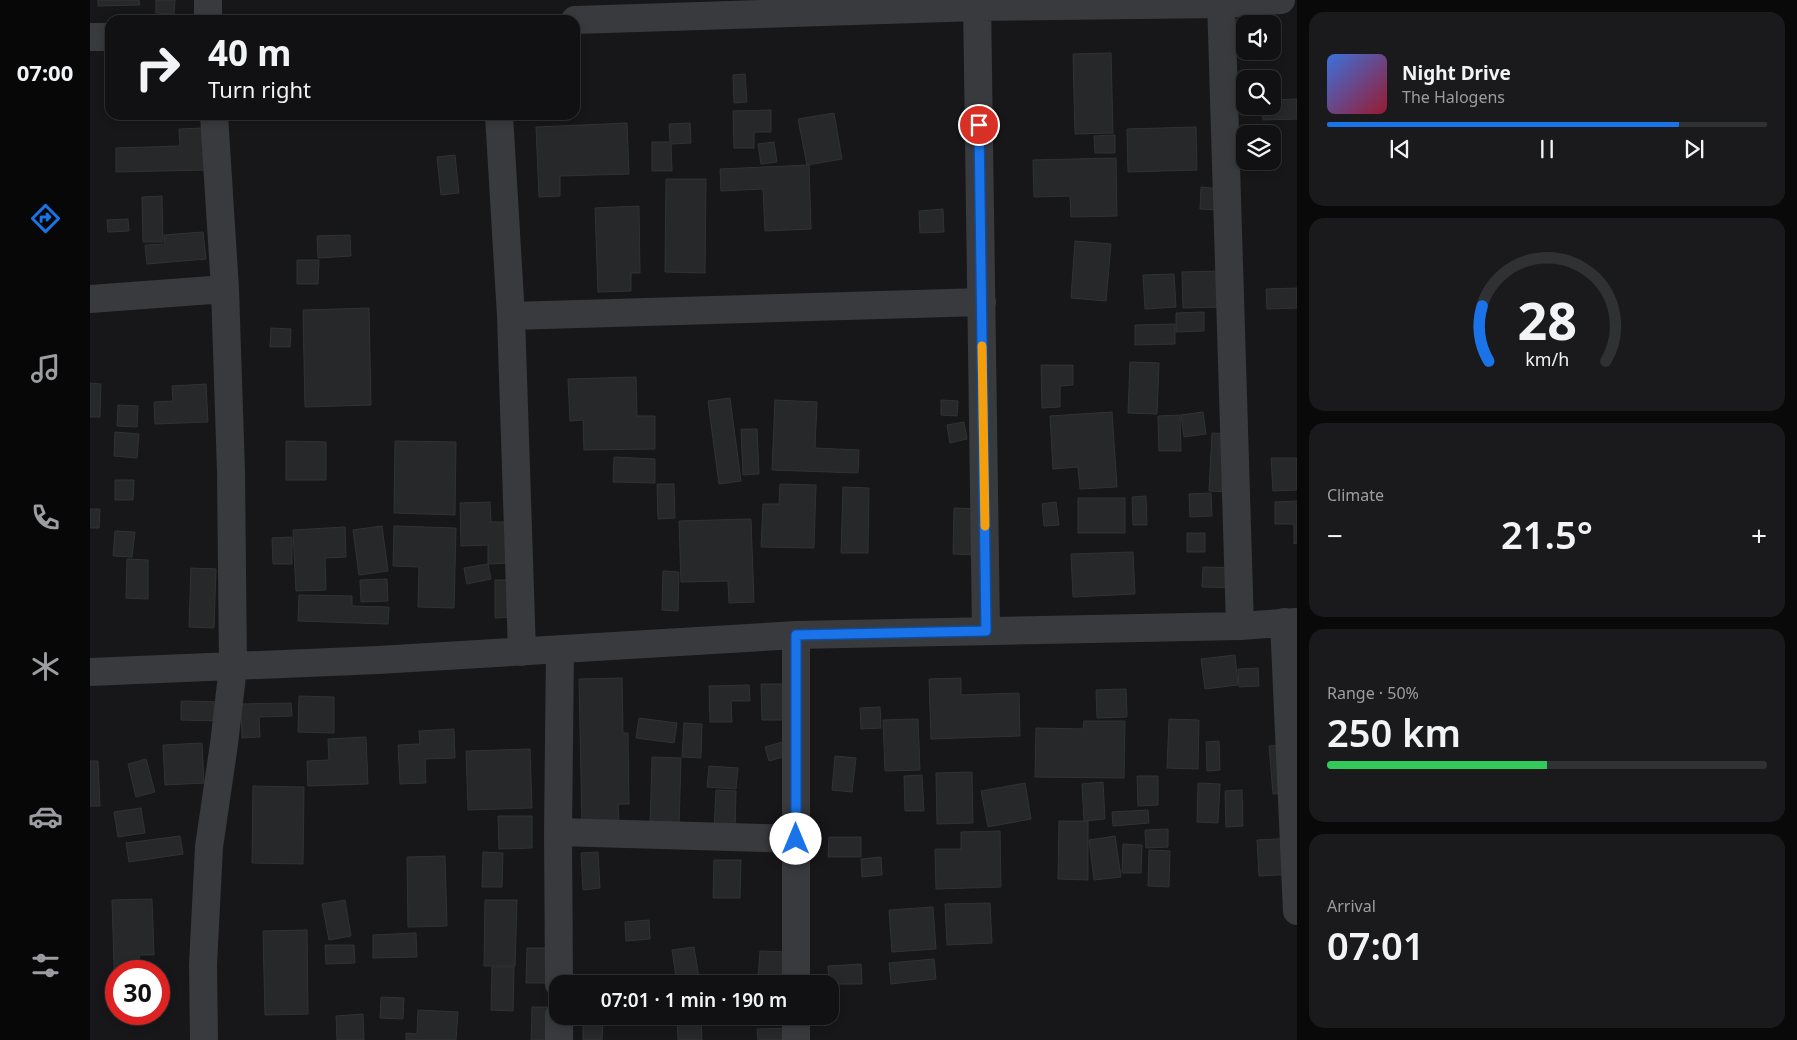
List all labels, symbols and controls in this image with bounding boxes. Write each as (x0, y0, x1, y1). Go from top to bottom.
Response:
map controls (1236, 15, 1281, 170)
button: sound (1236, 15, 1281, 60)
text: 40 m (208, 29, 291, 76)
icon: right (125, 35, 190, 100)
text: 07:00 (17, 57, 73, 87)
text: Night Drive (1402, 60, 1511, 86)
button: search (1236, 70, 1281, 115)
text: Turn right (208, 74, 311, 104)
text: The Halogens (1402, 86, 1505, 108)
pin (958, 104, 1000, 146)
icon: arrive (965, 111, 993, 139)
button: layers (1236, 125, 1281, 170)
icon: previous (1386, 135, 1414, 163)
icon: pause (1533, 135, 1561, 163)
icon: next (1680, 135, 1708, 163)
icon: directions (28, 201, 63, 236)
text: 28 (1517, 284, 1577, 355)
text: km/h (1525, 347, 1569, 371)
icon: music (28, 351, 63, 386)
text: Climate (1327, 484, 1384, 506)
icon: phone (28, 500, 63, 535)
text: 21.5° (1501, 508, 1593, 560)
text: − (1327, 516, 1343, 554)
text: + (1751, 516, 1767, 554)
icon: climate (28, 649, 63, 684)
text: Range · 50% (1327, 682, 1419, 704)
text: 250 km (1327, 706, 1461, 758)
icon: car (28, 799, 63, 834)
position arrow (769, 812, 821, 864)
text: Arrival (1327, 895, 1376, 917)
text: 07:01 (1327, 919, 1424, 971)
icon: filters (28, 948, 63, 983)
speed limit sign: 30 (105, 960, 170, 1025)
text: 07:01 · 1 min · 190 m (601, 987, 787, 1013)

